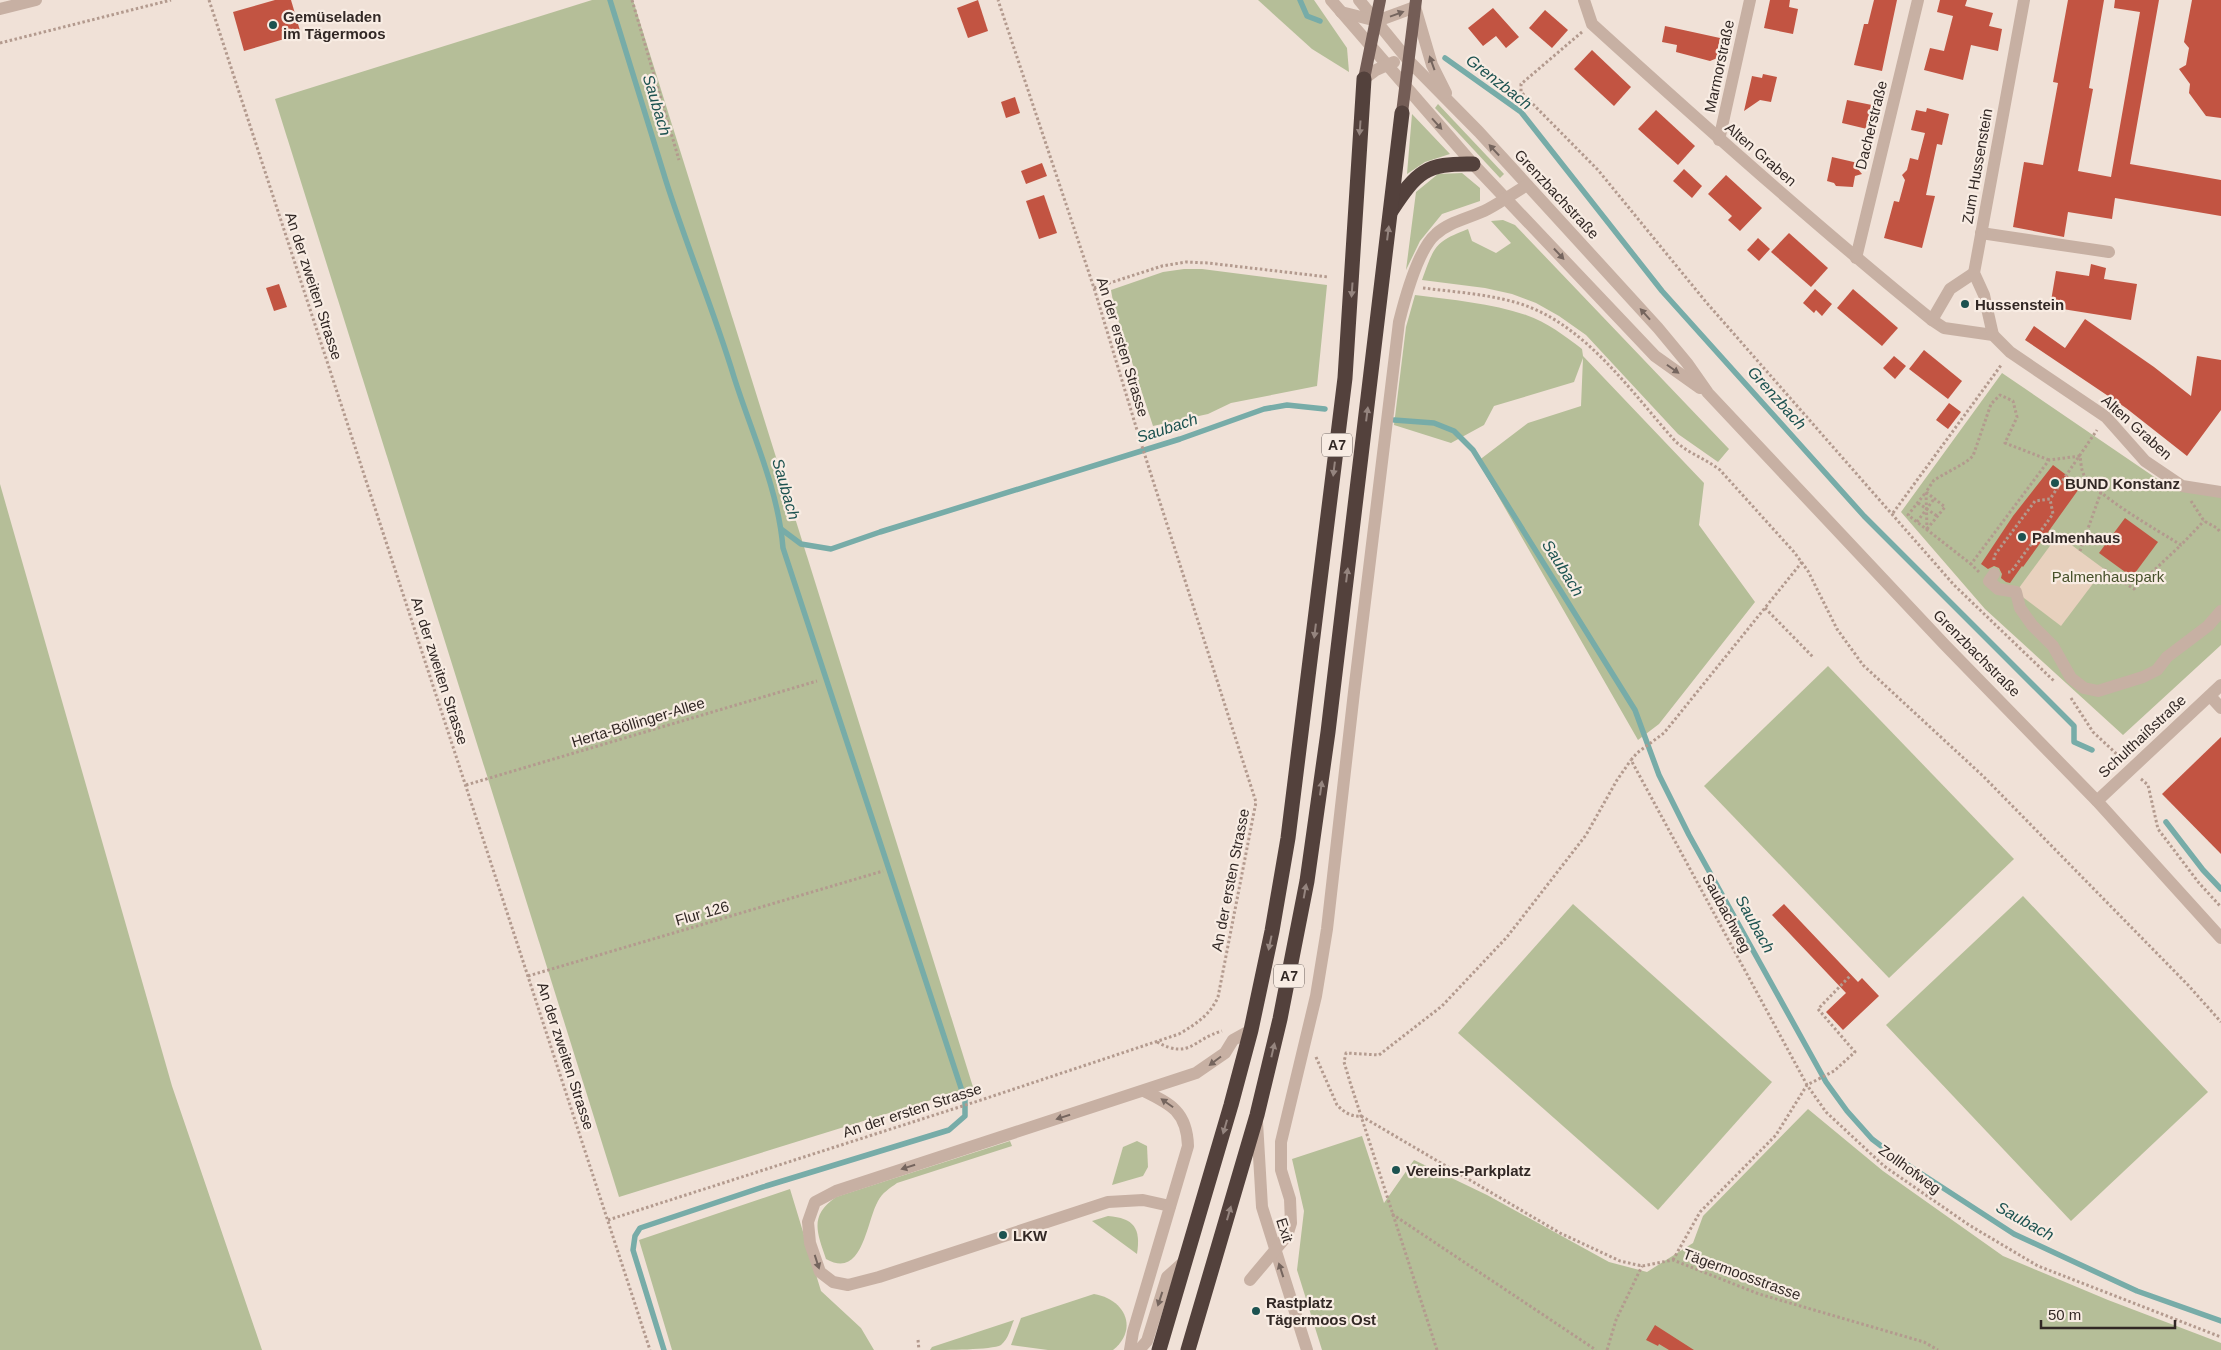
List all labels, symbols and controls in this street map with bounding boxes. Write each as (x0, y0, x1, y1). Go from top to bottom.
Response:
place label: Gemüseladen im Tägermoos (283, 8, 386, 42)
one-way arrow (1389, 10, 1404, 17)
street label: Marmorstraße (1701, 18, 1737, 114)
marker: Gemüseladen im Tägermoos (267, 19, 279, 31)
water label: Grenzbach (1463, 51, 1535, 113)
one-way arrow (1428, 55, 1436, 70)
water label: Saubach (640, 72, 674, 138)
street label: Dacherstraße (1852, 79, 1890, 171)
street label: Zum Hussenstein (1958, 107, 1996, 225)
one-way arrow (1431, 118, 1443, 130)
street label: Alten Graben (1722, 119, 1800, 189)
one-way arrow (1356, 120, 1364, 136)
one-way arrow (1488, 144, 1500, 156)
street label: Grenzbachstraße (1511, 146, 1603, 242)
street label: An der zweiten Strasse (282, 210, 346, 362)
one-way arrow (1384, 225, 1392, 241)
one-way arrow (1553, 248, 1565, 260)
street label: An der ersten Strasse (1094, 275, 1152, 419)
one-way arrow (1347, 282, 1355, 298)
place label: Hussenstein (1975, 296, 2064, 313)
marker: Hussenstein (1959, 298, 1971, 310)
one-way arrow (1640, 307, 1651, 320)
water label: Grenzbach (1744, 363, 1810, 433)
one-way arrow (1666, 364, 1680, 374)
street label: Alten Graben (2098, 391, 2176, 463)
one-way arrow (1363, 405, 1371, 421)
water label: Saubach (1134, 410, 1200, 446)
road number: A7 (1322, 434, 1352, 456)
water label: Saubach (769, 456, 803, 522)
one-way arrow (1330, 461, 1338, 477)
place label: BUND Konstanz (2065, 475, 2180, 492)
marker: BUND Konstanz (2049, 477, 2061, 489)
place label: Palmenhaus (2032, 529, 2120, 546)
marker: Palmenhaus (2016, 531, 2028, 543)
water label: Saubach (1539, 537, 1587, 599)
one-way arrow (1343, 567, 1351, 583)
park label: Palmenhauspark (2052, 568, 2165, 585)
street label: An der zweiten Strasse (408, 595, 472, 747)
street label: Grenzbachstraße (1930, 606, 2024, 700)
one-way arrow (1311, 623, 1319, 639)
street label: Schulthaißstraße (2095, 691, 2189, 781)
street label: Herta-Böllinger-Allee (569, 694, 707, 750)
one-way arrow (1317, 780, 1325, 796)
street label: An der ersten Strasse (1208, 807, 1252, 953)
street label: Saubachweg (1699, 870, 1755, 956)
one-way arrow (1302, 883, 1310, 899)
water label: Saubach (1731, 892, 1779, 956)
street label: Flur 126 (673, 897, 731, 929)
one-way arrow (1266, 935, 1274, 950)
road number: A7 (1274, 964, 1304, 988)
street label: An der zweiten Strasse (534, 980, 598, 1132)
one-way arrow (1269, 1043, 1277, 1058)
one-way arrow (1208, 1056, 1222, 1066)
street label: An der ersten Strasse (840, 1080, 984, 1140)
one-way arrow (1160, 1098, 1174, 1108)
one-way arrow (1055, 1113, 1070, 1121)
one-way arrow (1220, 1120, 1228, 1135)
street label: Zollhofweg (1876, 1141, 1944, 1197)
place label: Vereins-Parkplatz (1406, 1162, 1531, 1179)
one-way arrow (901, 1164, 916, 1171)
marker: Vereins-Parkplatz (1390, 1164, 1402, 1176)
water label: Saubach (1993, 1198, 2057, 1244)
one-way arrow (1226, 1205, 1234, 1220)
street label: Exit (1273, 1216, 1297, 1245)
place label: LKW (1013, 1227, 1048, 1244)
marker: LKW (997, 1229, 1009, 1241)
street label: Tägermoosstrasse (1681, 1245, 1803, 1303)
one-way arrow (813, 1255, 821, 1270)
one-way arrow (1277, 1263, 1284, 1278)
one-way arrow (1156, 1292, 1164, 1307)
place label: Rastplatz Tägermoos Ost (1266, 1294, 1376, 1328)
scale bar (2041, 1298, 2175, 1330)
marker: Rastplatz Tägermoos Ost (1250, 1305, 1262, 1317)
text: 50 m (2048, 1306, 2081, 1323)

